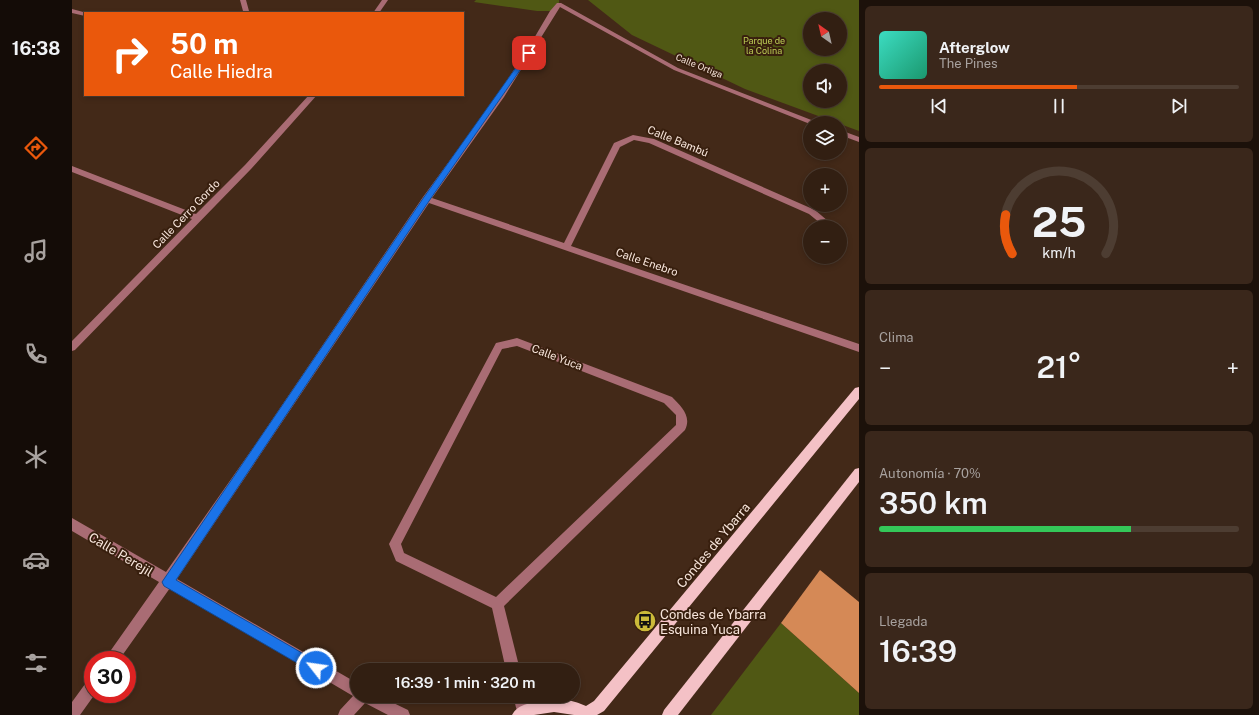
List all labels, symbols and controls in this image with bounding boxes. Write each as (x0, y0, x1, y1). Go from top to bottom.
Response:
north arrow (803, 12, 847, 56)
map controls (803, 12, 847, 264)
text: 50 m (170, 27, 238, 60)
icon: right (104, 28, 156, 80)
park label: Parque de la Colina (743, 35, 785, 56)
pin (512, 36, 546, 70)
text: 16:38 (12, 38, 60, 59)
text: Afterglow (939, 39, 1010, 56)
icon: arrive (518, 42, 540, 64)
street label: Calle Ortiga (674, 51, 724, 80)
text: The Pines (939, 56, 998, 71)
text: Calle Hiedra (170, 61, 273, 82)
button: sound (803, 64, 847, 108)
icon: previous (928, 95, 950, 117)
icon: pause (1048, 95, 1070, 117)
icon: next (1168, 95, 1190, 117)
button: layers (803, 116, 847, 160)
street label: Calle Bambú (646, 123, 710, 159)
icon: directions (22, 134, 50, 162)
button: + (803, 168, 847, 212)
street label: Calle Cerro Gordo (150, 177, 222, 251)
text: 25 (1032, 196, 1086, 245)
button: − (803, 220, 847, 264)
icon: music (22, 237, 50, 265)
text: km/h (1042, 243, 1076, 260)
street label: Calle Enebro (614, 246, 680, 278)
text: Clima (879, 330, 914, 345)
icon: phone (22, 340, 50, 368)
street label: Calle Yuca (530, 342, 584, 372)
text: 21° (1036, 349, 1082, 385)
text: − (879, 355, 891, 381)
text: + (1227, 355, 1239, 381)
icon: climate (22, 443, 50, 471)
text: Autonomía · 70% (879, 466, 981, 481)
text: 350 km (879, 485, 988, 521)
street label: Condes de Ybarra (673, 500, 753, 591)
street label: Calle Perejil (86, 529, 156, 580)
icon: car (22, 546, 50, 574)
place label: Condes de Ybarra Esquina Yuca (660, 607, 766, 637)
bus stop icon: Condes de Ybarra Esquina Yuca (632, 608, 658, 634)
text: Llegada (879, 614, 927, 629)
text: 16:39 (879, 633, 957, 669)
position arrow (295, 647, 337, 689)
icon: filters (22, 649, 50, 677)
speed limit sign: 30 (84, 651, 136, 703)
text: 16:39 · 1 min · 320 m (394, 674, 536, 691)

